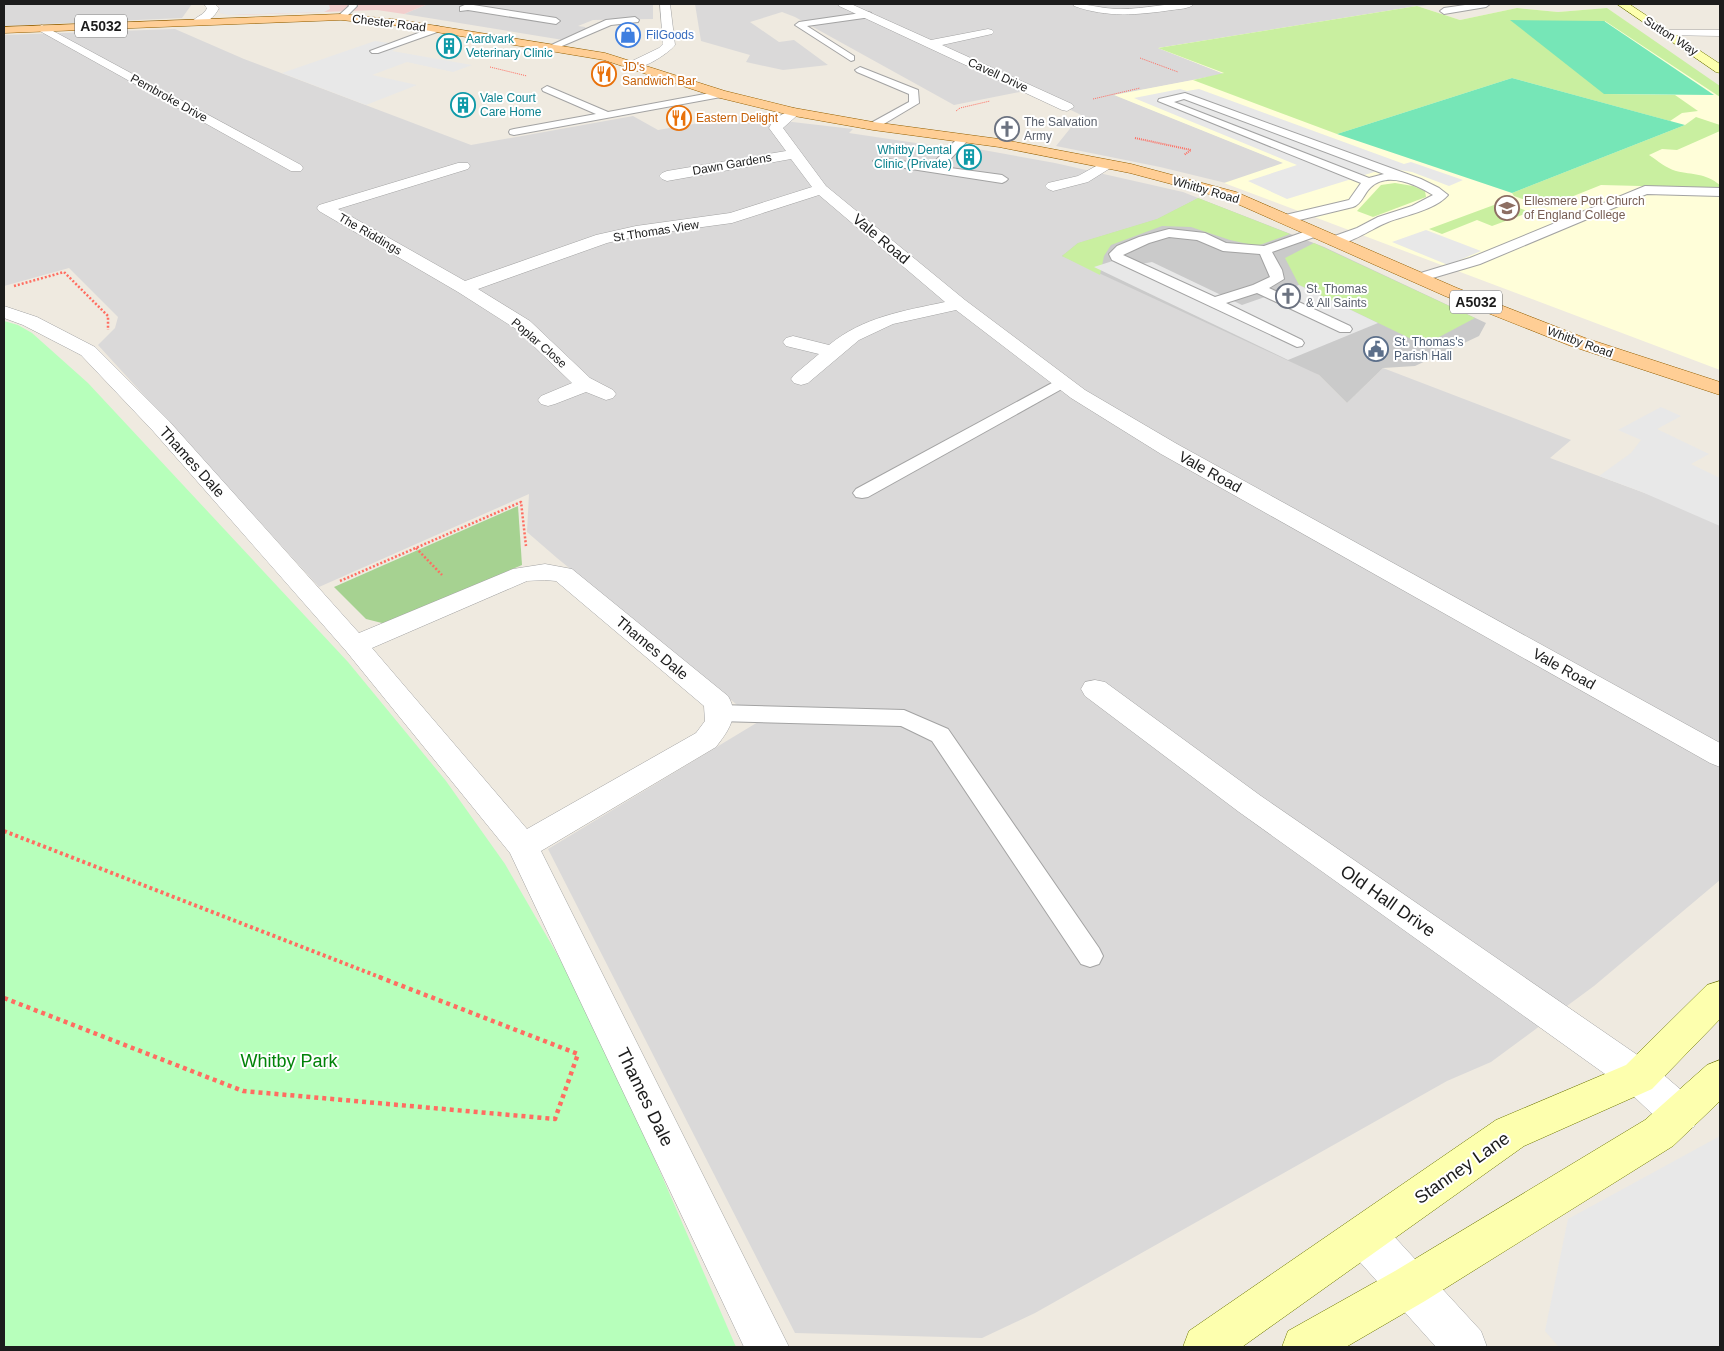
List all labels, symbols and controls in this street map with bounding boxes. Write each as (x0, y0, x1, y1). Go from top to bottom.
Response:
street label: Chester Road (351, 12, 427, 34)
street label: Sutton Way (1641, 13, 1701, 59)
road number: A5032 (75, 15, 127, 38)
shop icon: FilGoods (615, 22, 641, 48)
place label: FilGoods (646, 28, 694, 42)
place label: Aardvark Veterinary Clinic (466, 32, 553, 60)
building icon: Aardvark Veterinary Clinic (436, 33, 462, 59)
street label: Cavell Drive (966, 55, 1031, 95)
place label: JD's Sandwich Bar (622, 60, 696, 88)
restaurant icon: JD's Sandwich Bar (591, 61, 617, 87)
street label: Pembroke Drive (128, 71, 210, 125)
place label: Vale Court Care Home (480, 91, 542, 119)
building icon: Vale Court Care Home (450, 92, 476, 118)
restaurant icon: Eastern Delight (666, 105, 692, 131)
place label: Eastern Delight (696, 111, 779, 125)
place label: The Salvation Army (1024, 115, 1097, 143)
church icon: The Salvation Army (994, 116, 1020, 142)
place label: Whitby Dental Clinic (Private) (874, 143, 952, 171)
building icon: Whitby Dental Clinic (Private) (956, 144, 982, 170)
street label: Dawn Gardens (691, 150, 773, 178)
street label: Whitby Road (1171, 174, 1241, 206)
place label: Ellesmere Port Church of England College (1524, 194, 1645, 222)
school or university icon: Ellesmere Port Church of England College (1494, 195, 1520, 221)
street label: The Riddings (336, 210, 404, 258)
street label: Vale Road (849, 210, 913, 267)
street label: St Thomas View (612, 217, 700, 245)
place label: St. Thomas & All Saints (1306, 282, 1367, 310)
church icon: St. Thomas & All Saints (1275, 283, 1301, 309)
road number: A5032 (1450, 290, 1502, 314)
street label: Poplar Close (508, 315, 570, 371)
street label: Whitby Road (1545, 324, 1615, 360)
place label: St. Thomas's Parish Hall (1394, 335, 1463, 363)
public building icon: St. Thomas's Parish Hall (1363, 336, 1389, 362)
street label: Thames Dale (156, 423, 229, 500)
street label: Vale Road (1176, 447, 1245, 496)
street label: Thames Dale (613, 612, 692, 683)
street label: Vale Road (1530, 644, 1599, 693)
street label: Old Hall Drive (1337, 861, 1439, 941)
street label: Thames Dale (613, 1045, 677, 1149)
park label: Whitby Park (240, 1051, 339, 1071)
street label: Stanney Lane (1411, 1128, 1513, 1208)

